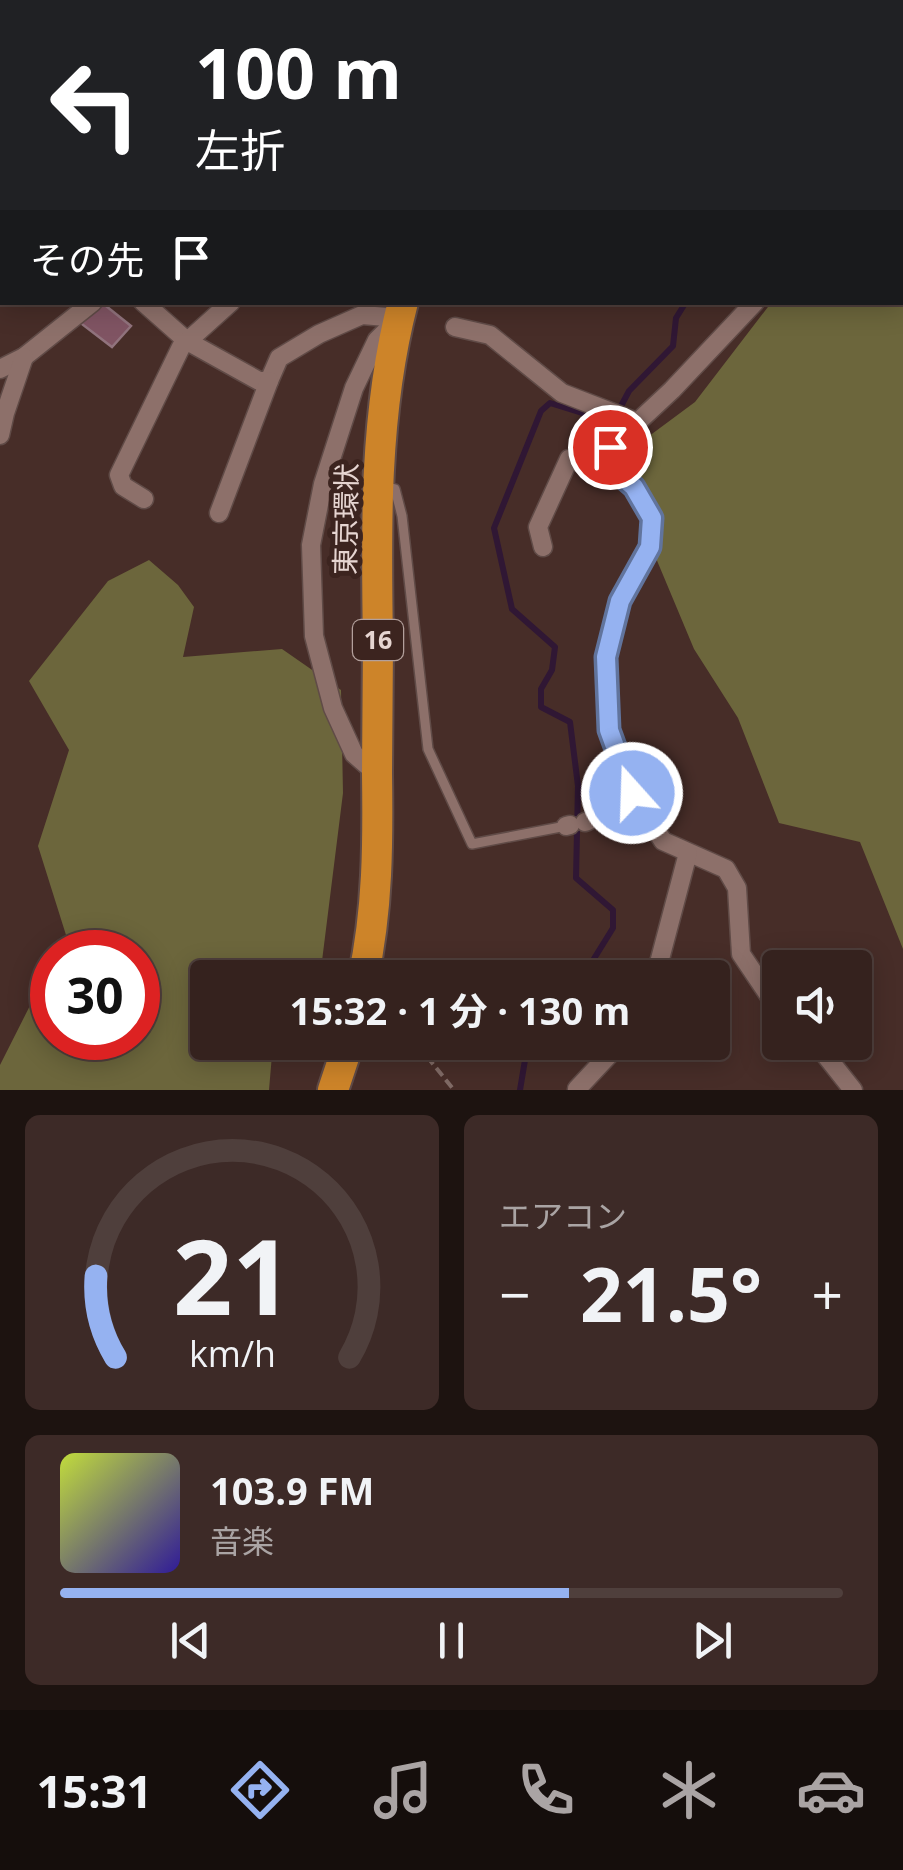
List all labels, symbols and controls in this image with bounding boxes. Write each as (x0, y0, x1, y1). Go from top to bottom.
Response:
text: 100 m (195, 24, 402, 120)
icon: left (30, 40, 160, 170)
text: 左折 (195, 119, 285, 180)
icon: arrive (164, 230, 219, 285)
text: その先 (30, 233, 144, 285)
pin (568, 405, 653, 490)
icon: arrive (583, 420, 638, 475)
street label: 東京環状 (325, 463, 365, 575)
road number: 16 (353, 620, 403, 660)
position arrow (580, 741, 684, 845)
speed limit sign: 30 (30, 930, 160, 1060)
map controls (762, 950, 872, 1060)
button: sound (762, 950, 872, 1060)
text: 15:32 · 1 分 · 130 m (290, 984, 630, 1036)
text: エアコン (499, 1194, 627, 1237)
text: 21 (173, 1204, 291, 1345)
text: 21.5° (580, 1242, 762, 1344)
text: − (499, 1256, 530, 1331)
text: + (812, 1256, 843, 1331)
text: km/h (189, 1329, 275, 1377)
text: 103.9 FM (210, 1464, 374, 1516)
text: 音楽 (210, 1519, 274, 1562)
icon: previous (163, 1613, 218, 1668)
icon: pause (424, 1613, 479, 1668)
icon: next (685, 1613, 740, 1668)
icon: directions (225, 1755, 295, 1825)
icon: music (368, 1755, 438, 1825)
icon: phone (511, 1755, 581, 1825)
icon: climate (654, 1755, 724, 1825)
icon: car (796, 1755, 866, 1825)
text: 15:31 (36, 1760, 152, 1821)

